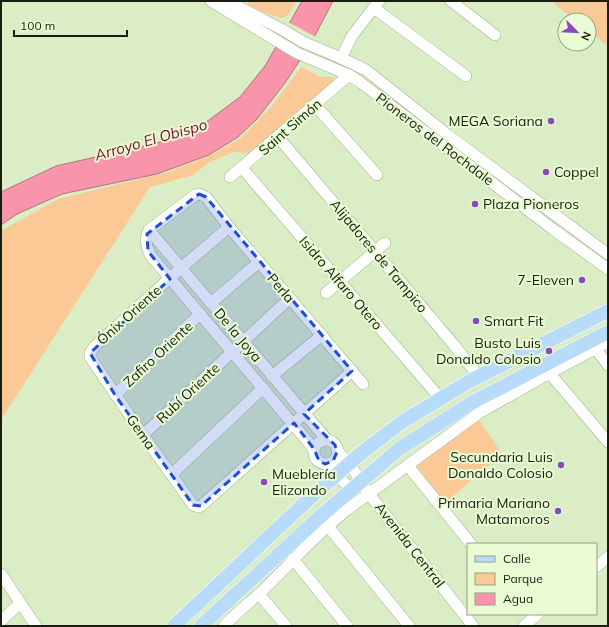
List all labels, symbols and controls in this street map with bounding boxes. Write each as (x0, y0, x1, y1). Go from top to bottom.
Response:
scale bar (14, 12, 127, 38)
north arrow (557, 12, 597, 52)
text: 100 m (20, 18, 55, 33)
text: N (578, 29, 594, 43)
street label: Pioneros del Rochdale (372, 89, 498, 189)
street label: Saint Simón (255, 95, 325, 159)
place label: MEGA Soriana (448, 112, 543, 130)
water label: Arroyo El Obispo (91, 114, 210, 165)
marker: MEGA Soriana (546, 116, 556, 126)
place label: Coppel (554, 163, 599, 181)
marker: Coppel (541, 167, 551, 177)
place label: Plaza Pioneros (483, 195, 579, 213)
street label: Alijadores de Tampico (326, 196, 432, 316)
marker: Plaza Pioneros (470, 199, 480, 209)
street label: Isidro Alfaro Otero (295, 232, 387, 334)
street label: Perla (263, 270, 299, 306)
place label: 7-Eleven (517, 271, 574, 289)
marker: 7-Eleven (577, 275, 587, 285)
street label: Ónix Oriente (93, 281, 165, 349)
street label: De la Joya (210, 304, 266, 366)
place label: Smart Fit (484, 312, 544, 330)
marker: Smart Fit (471, 316, 481, 326)
street label: Zafiro Oriente (119, 317, 197, 391)
place label: Busto Luis Donaldo Colosio (436, 334, 541, 368)
marker: Busto Luis Donaldo Colosio (544, 346, 554, 356)
street label: Rubí Oriente (152, 359, 224, 427)
street label: Gema (123, 411, 159, 453)
place label: Secundaria Luis Donaldo Colosio (448, 448, 553, 482)
marker: Secundaria Luis Donaldo Colosio (556, 460, 566, 470)
place label: Mueblería Elizondo (272, 465, 336, 499)
marker: Mueblería Elizondo (259, 477, 269, 487)
place label: Primaria Mariano Matamoros (438, 494, 550, 528)
street label: Avenida Central (371, 499, 449, 591)
marker: Primaria Mariano Matamoros (553, 506, 563, 516)
legend (467, 543, 597, 615)
text: Calle (503, 551, 530, 566)
text: Parque (503, 571, 543, 586)
text: Agua (503, 591, 533, 606)

